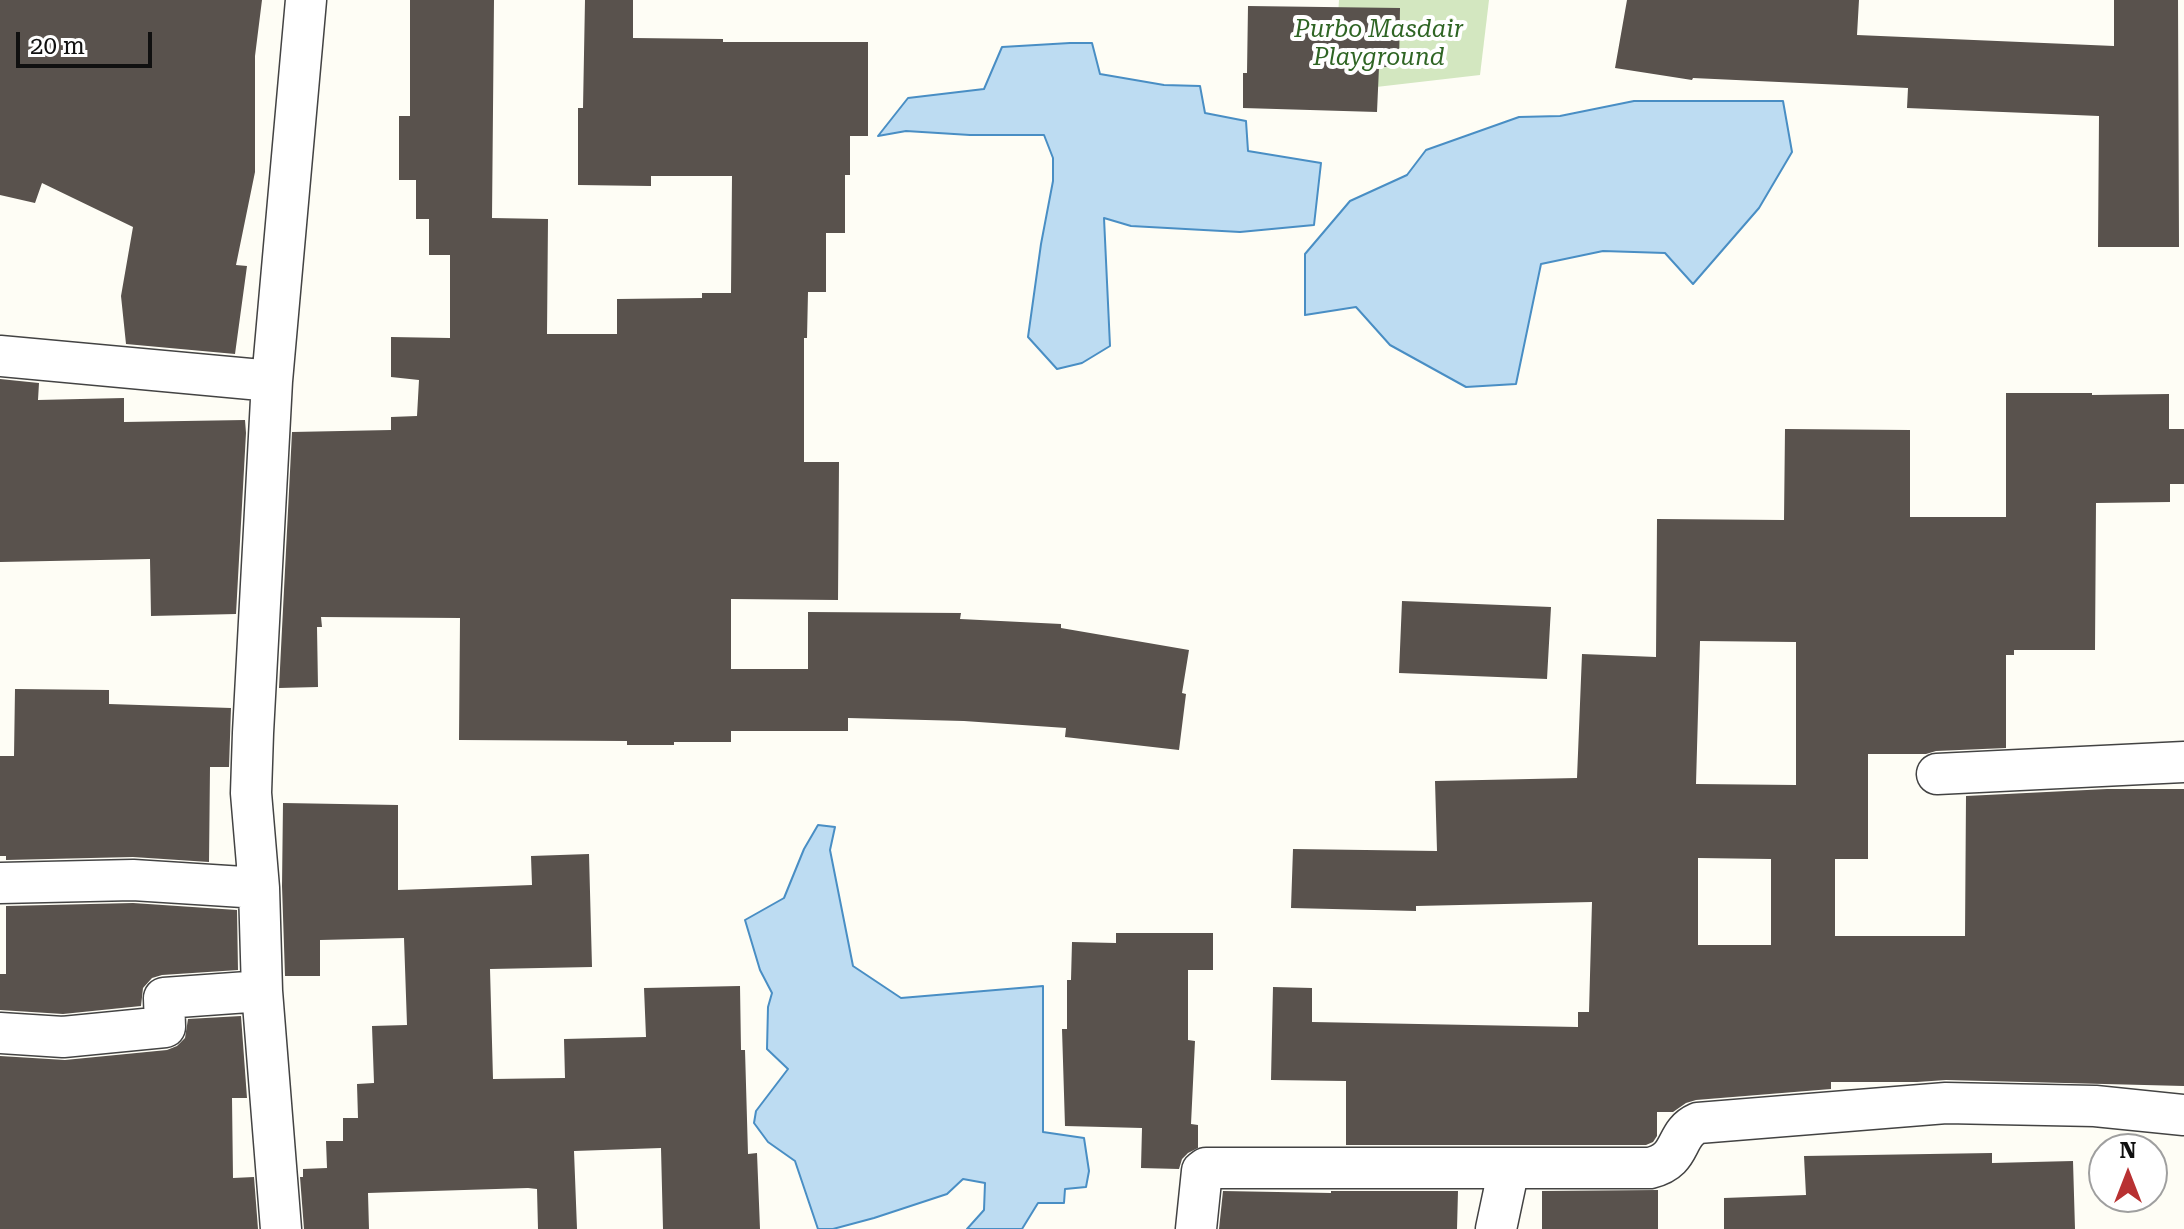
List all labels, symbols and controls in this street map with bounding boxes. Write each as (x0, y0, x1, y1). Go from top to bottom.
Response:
scale bar (20, 16, 156, 66)
park label: Purbo Masdair Playground (1294, 16, 1464, 72)
text: 20 m (30, 32, 85, 60)
north arrow (2088, 1133, 2168, 1213)
text: N (2120, 1138, 2136, 1163)

